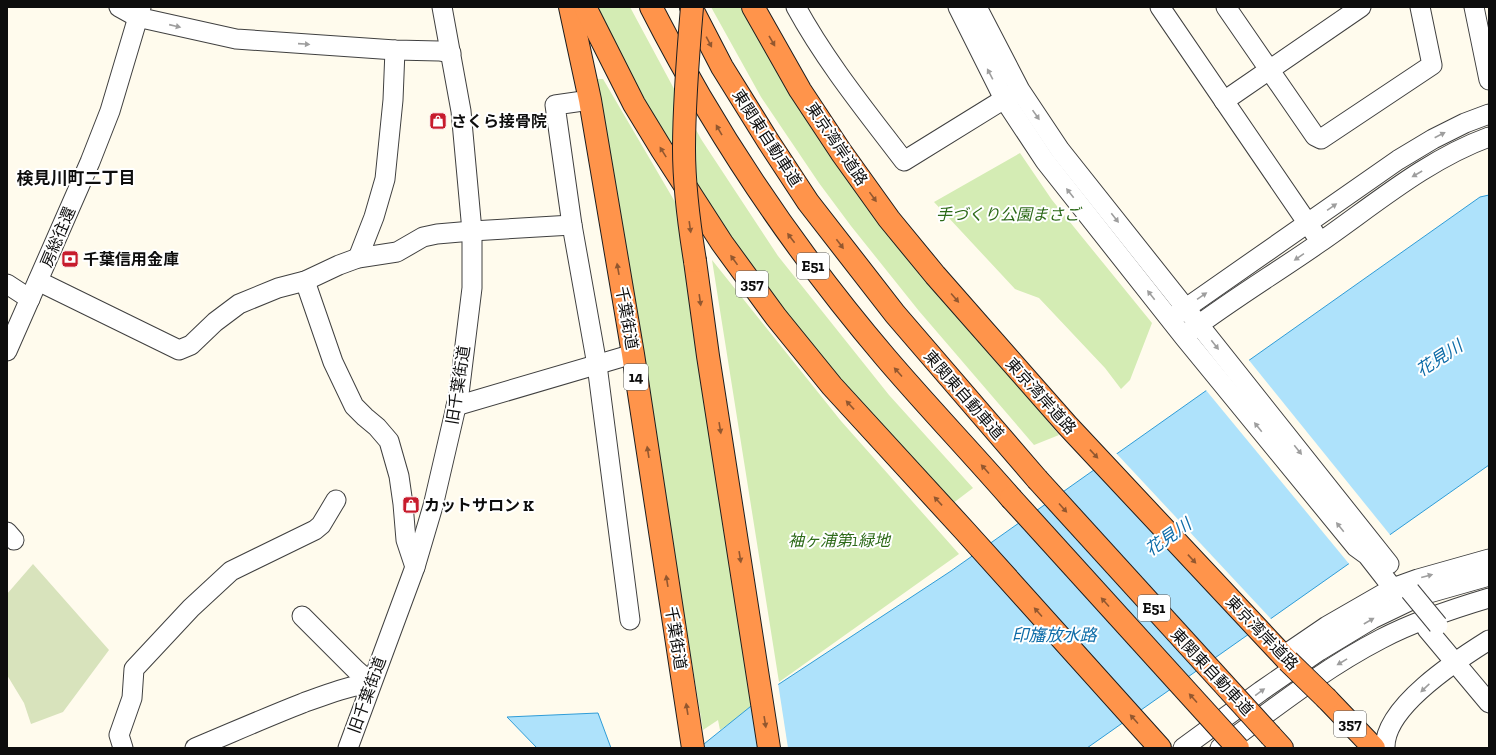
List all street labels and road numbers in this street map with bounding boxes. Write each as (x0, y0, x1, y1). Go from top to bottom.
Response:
street label: 東関東自動車道 (729, 86, 805, 190)
street label: 東京湾岸道路 (802, 99, 872, 189)
street label: 房総往還 (37, 204, 79, 270)
road number: E51 (797, 253, 829, 279)
road number: 357 (736, 271, 768, 297)
street label: 千葉街道 (612, 285, 642, 351)
street label: 旧千葉街道 (442, 344, 474, 426)
street label: 東関東自動車道 (920, 346, 1008, 444)
street label: 東京湾岸道路 (1002, 354, 1080, 438)
road number: 14 (624, 364, 648, 390)
street label: 東京湾岸道路 (1222, 592, 1302, 674)
road number: E51 (1138, 595, 1170, 621)
street label: 千葉街道 (662, 605, 690, 671)
street label: 東関東自動車道 (1167, 625, 1257, 719)
street label: 旧千葉街道 (344, 654, 390, 736)
road number: 357 (1334, 711, 1366, 737)

